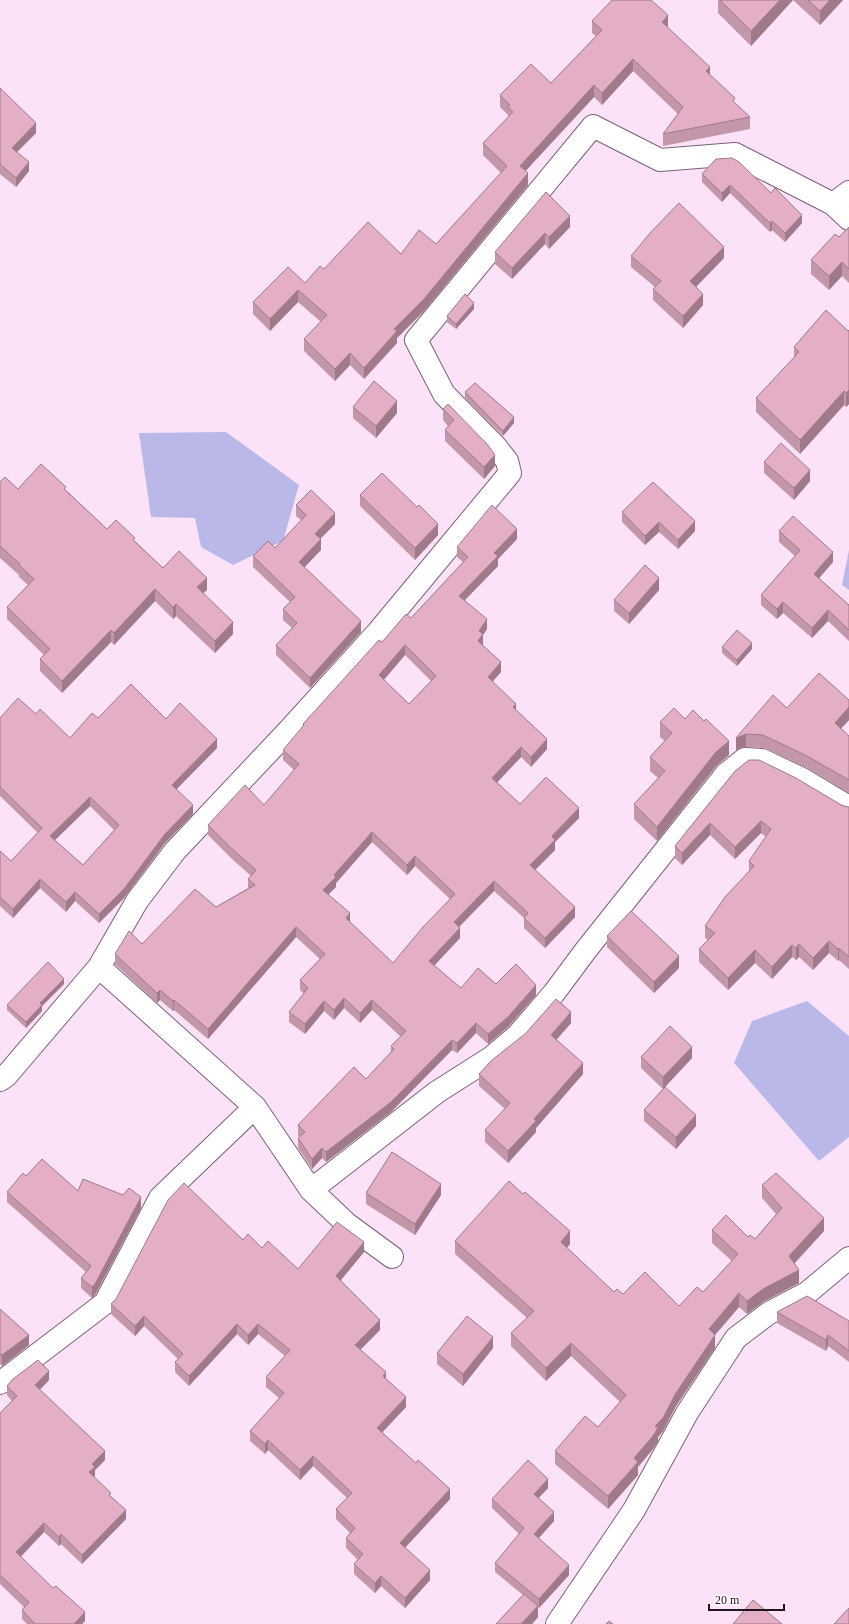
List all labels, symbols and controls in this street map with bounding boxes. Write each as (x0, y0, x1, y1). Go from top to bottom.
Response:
scale bar (709, 1586, 784, 1612)
text: 20 m (715, 1593, 740, 1607)

